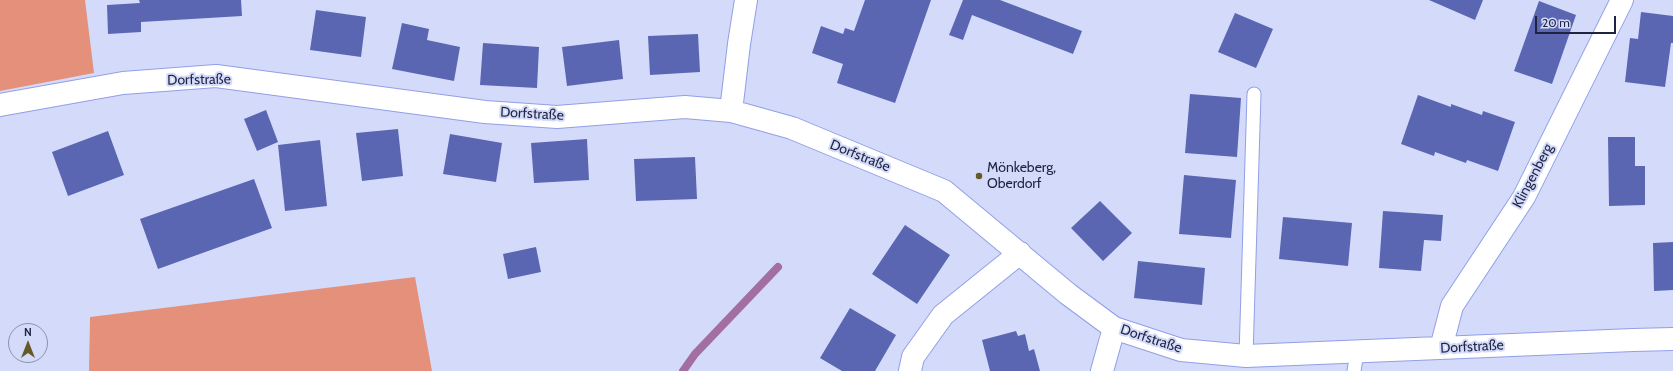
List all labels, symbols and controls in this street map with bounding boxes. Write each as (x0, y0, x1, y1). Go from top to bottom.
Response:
scale bar (1537, 8, 1618, 34)
text: 20 m (1542, 15, 1570, 30)
street label: Dorfstraße (167, 71, 231, 89)
street label: Dorfstraße (500, 104, 564, 124)
street label: Dorfstraße (827, 136, 893, 176)
street label: Klingenberg (1509, 141, 1557, 211)
place label: Mönkeberg, Oberdorf (987, 160, 1056, 192)
marker: Mönkeberg, Oberdorf (974, 171, 984, 181)
street label: Dorfstraße (1118, 321, 1184, 357)
north arrow (8, 323, 48, 363)
text: N (24, 325, 32, 339)
street label: Dorfstraße (1440, 337, 1504, 357)

